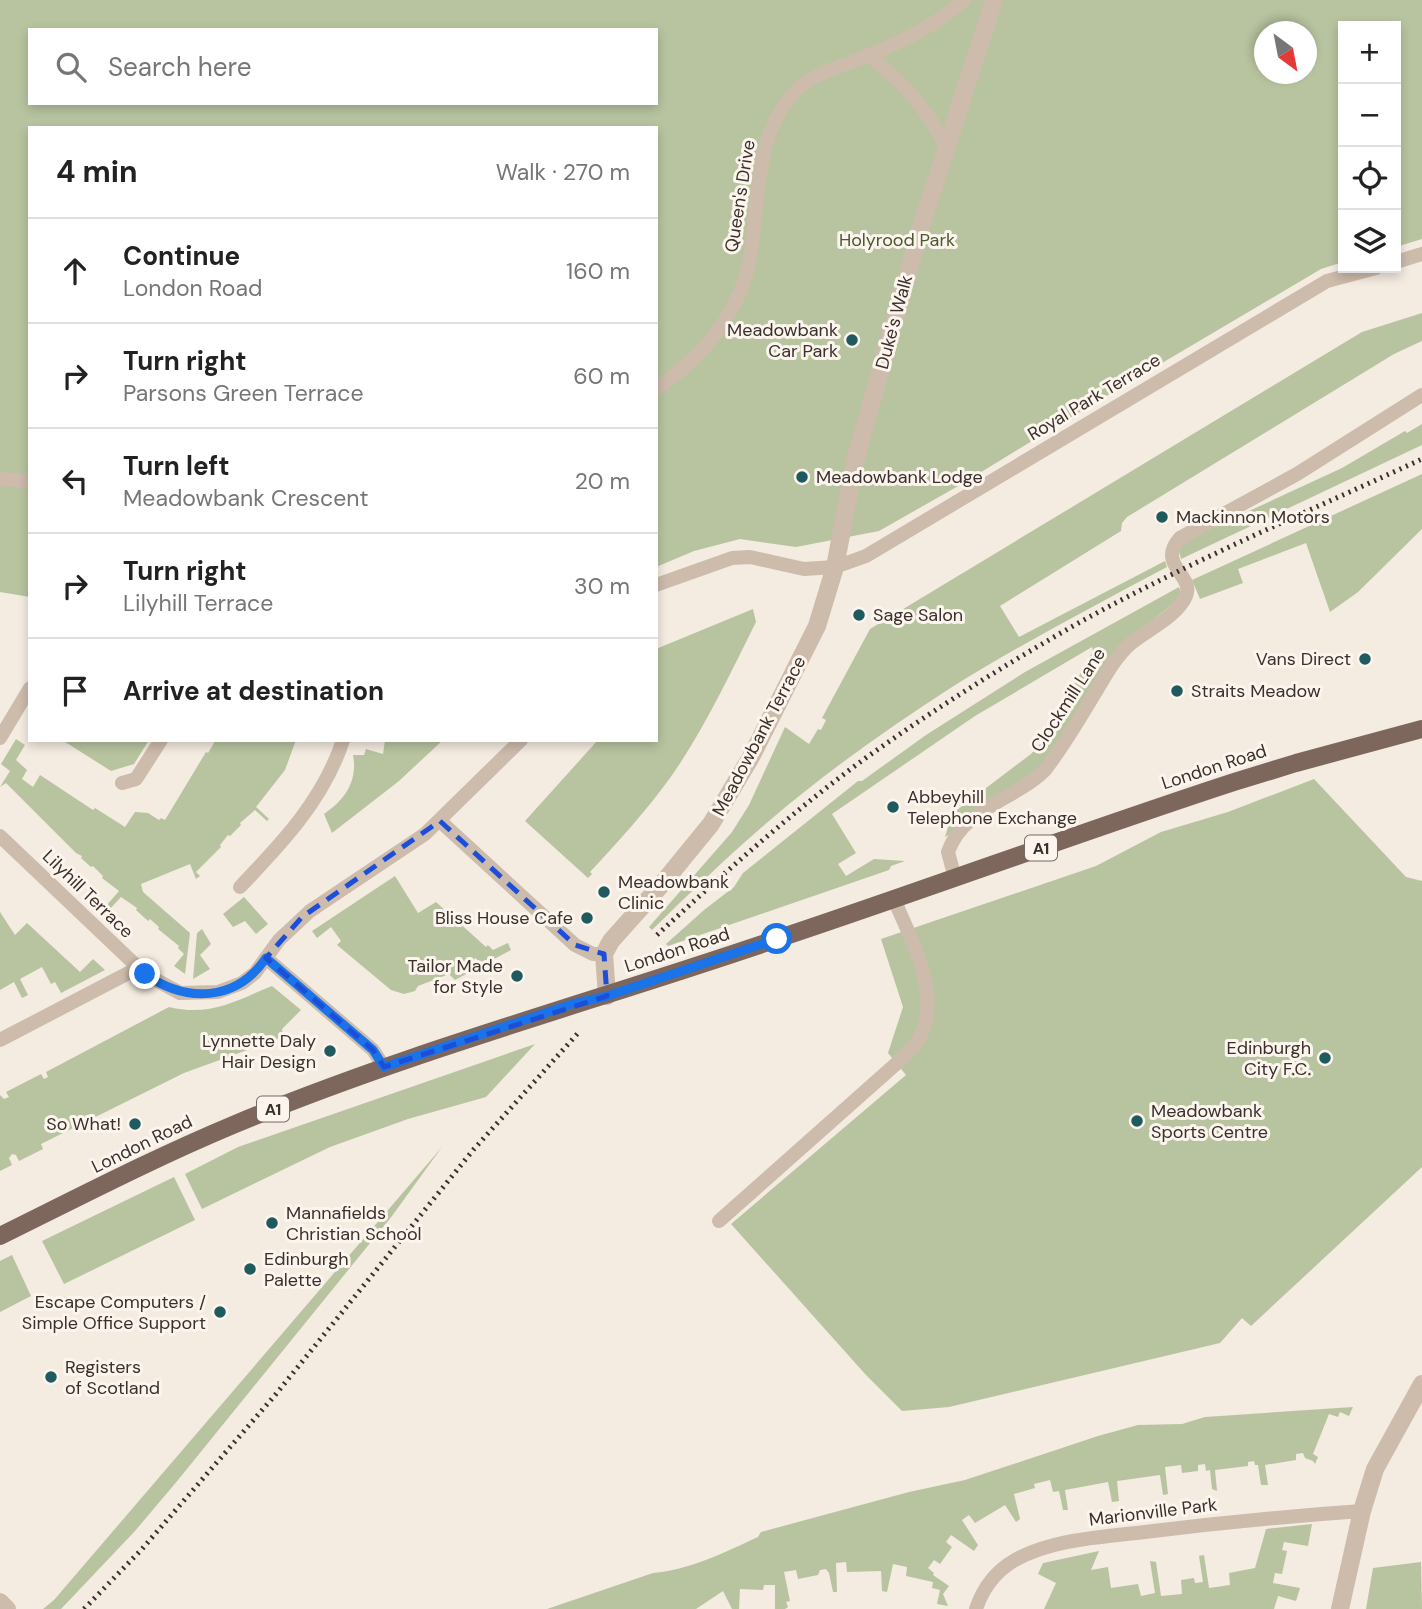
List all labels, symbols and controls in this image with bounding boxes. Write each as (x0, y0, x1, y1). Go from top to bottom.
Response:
north arrow (1254, 21, 1317, 84)
map controls (1338, 21, 1401, 273)
button: + (1338, 21, 1401, 84)
search box (28, 28, 658, 105)
icon: search (52, 48, 90, 86)
text: Search here (108, 50, 251, 84)
button: − (1338, 84, 1401, 147)
street label: Queen's Drive (719, 138, 761, 254)
button: locate (1338, 147, 1401, 210)
text: 4 min (56, 152, 138, 191)
text: Walk · 270 m (496, 157, 630, 187)
button: layers (1338, 210, 1401, 273)
park label: Holyrood Park (839, 228, 955, 252)
text: Continue (123, 239, 240, 273)
icon: ahead (56, 252, 94, 290)
text: 160 m (566, 256, 630, 286)
street label: Duke's Walk (870, 272, 918, 372)
text: London Road (123, 273, 262, 303)
place label: Meadowbank Car Park (727, 318, 838, 363)
marker: Meadowbank Car Park (844, 332, 860, 348)
text: Turn right (123, 344, 247, 378)
street label: Royal Park Terrace (1023, 348, 1165, 446)
icon: right (56, 357, 94, 395)
text: 60 m (573, 361, 630, 391)
text: Parsons Green Terrace (123, 378, 364, 408)
text: Turn left (123, 449, 230, 483)
icon: left (56, 462, 94, 500)
place label: Meadowbank Lodge (816, 465, 983, 489)
text: 20 m (575, 466, 630, 496)
marker: Meadowbank Lodge (794, 469, 810, 485)
text: Meadowbank Crescent (123, 483, 369, 513)
place label: Mackinnon Motors (1176, 505, 1330, 529)
marker: Mackinnon Motors (1154, 509, 1170, 525)
text: Turn right (123, 554, 247, 588)
icon: right (56, 567, 94, 605)
text: 30 m (574, 571, 630, 601)
text: Lilyhill Terrace (123, 588, 273, 618)
place label: Sage Salon (873, 603, 963, 627)
marker: Sage Salon (851, 607, 867, 623)
street label: Clockmill Lane (1025, 643, 1111, 757)
place label: Vans Direct (1256, 647, 1351, 671)
marker: Vans Direct (1357, 651, 1373, 667)
street label: Meadowbank Terrace (707, 652, 811, 820)
icon: arrive (56, 672, 94, 710)
text: Arrive at destination (123, 674, 384, 708)
place label: Straits Meadow (1191, 679, 1321, 703)
marker: Straits Meadow (1169, 683, 1185, 699)
street label: London Road (1158, 739, 1270, 795)
place label: Abbeyhill Telephone Exchange (907, 785, 1077, 830)
marker: Abbeyhill Telephone Exchange (885, 799, 901, 815)
road number: A1 (1025, 835, 1057, 860)
street label: Lilyhill Terrace (37, 845, 139, 943)
place label: Meadowbank Clinic (618, 870, 729, 915)
marker: Meadowbank Clinic (596, 884, 612, 900)
place label: Bliss House Cafe (435, 906, 573, 930)
marker: Bliss House Cafe (579, 910, 595, 926)
street label: London Road (621, 922, 733, 978)
route start (761, 923, 792, 954)
place label: Tailor Made for Style (408, 954, 503, 999)
route end (129, 958, 160, 989)
marker: Tailor Made for Style (509, 968, 525, 984)
place label: Lynnette Daly Hair Design (202, 1029, 316, 1074)
place label: Edinburgh City F.C. (1226, 1036, 1311, 1081)
marker: Lynnette Daly Hair Design (322, 1043, 338, 1059)
marker: Edinburgh City F.C. (1317, 1050, 1333, 1066)
road number: A1 (257, 1096, 289, 1121)
place label: Meadowbank Sports Centre (1151, 1099, 1268, 1144)
street label: London Road (88, 1109, 196, 1179)
place label: So What! (46, 1112, 121, 1136)
marker: Meadowbank Sports Centre (1129, 1113, 1145, 1129)
marker: So What! (127, 1116, 143, 1132)
place label: Mannafields Christian School (286, 1201, 422, 1246)
marker: Mannafields Christian School (264, 1215, 280, 1231)
place label: Edinburgh Palette (264, 1247, 349, 1292)
marker: Edinburgh Palette (242, 1261, 258, 1277)
place label: Escape Computers / Simple Office Support (22, 1290, 206, 1335)
marker: Escape Computers / Simple Office Support (212, 1304, 228, 1320)
place label: Registers of Scotland (65, 1355, 160, 1400)
marker: Registers of Scotland (43, 1369, 59, 1385)
street label: Marionville Park (1087, 1492, 1219, 1532)

